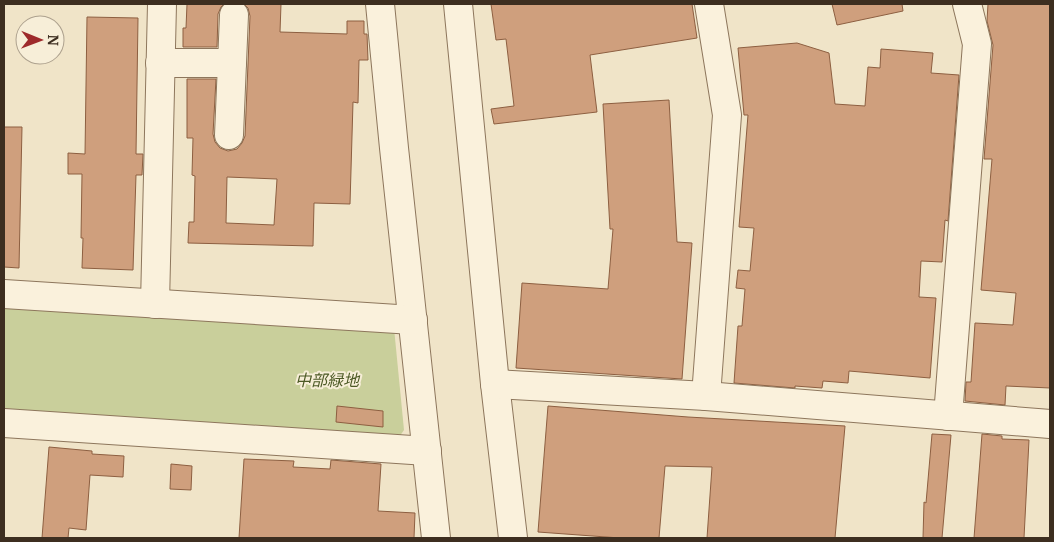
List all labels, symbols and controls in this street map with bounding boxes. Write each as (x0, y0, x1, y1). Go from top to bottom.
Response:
north arrow (15, 15, 65, 65)
text: N (44, 35, 62, 46)
park label: 中部緑地 (295, 370, 361, 390)

